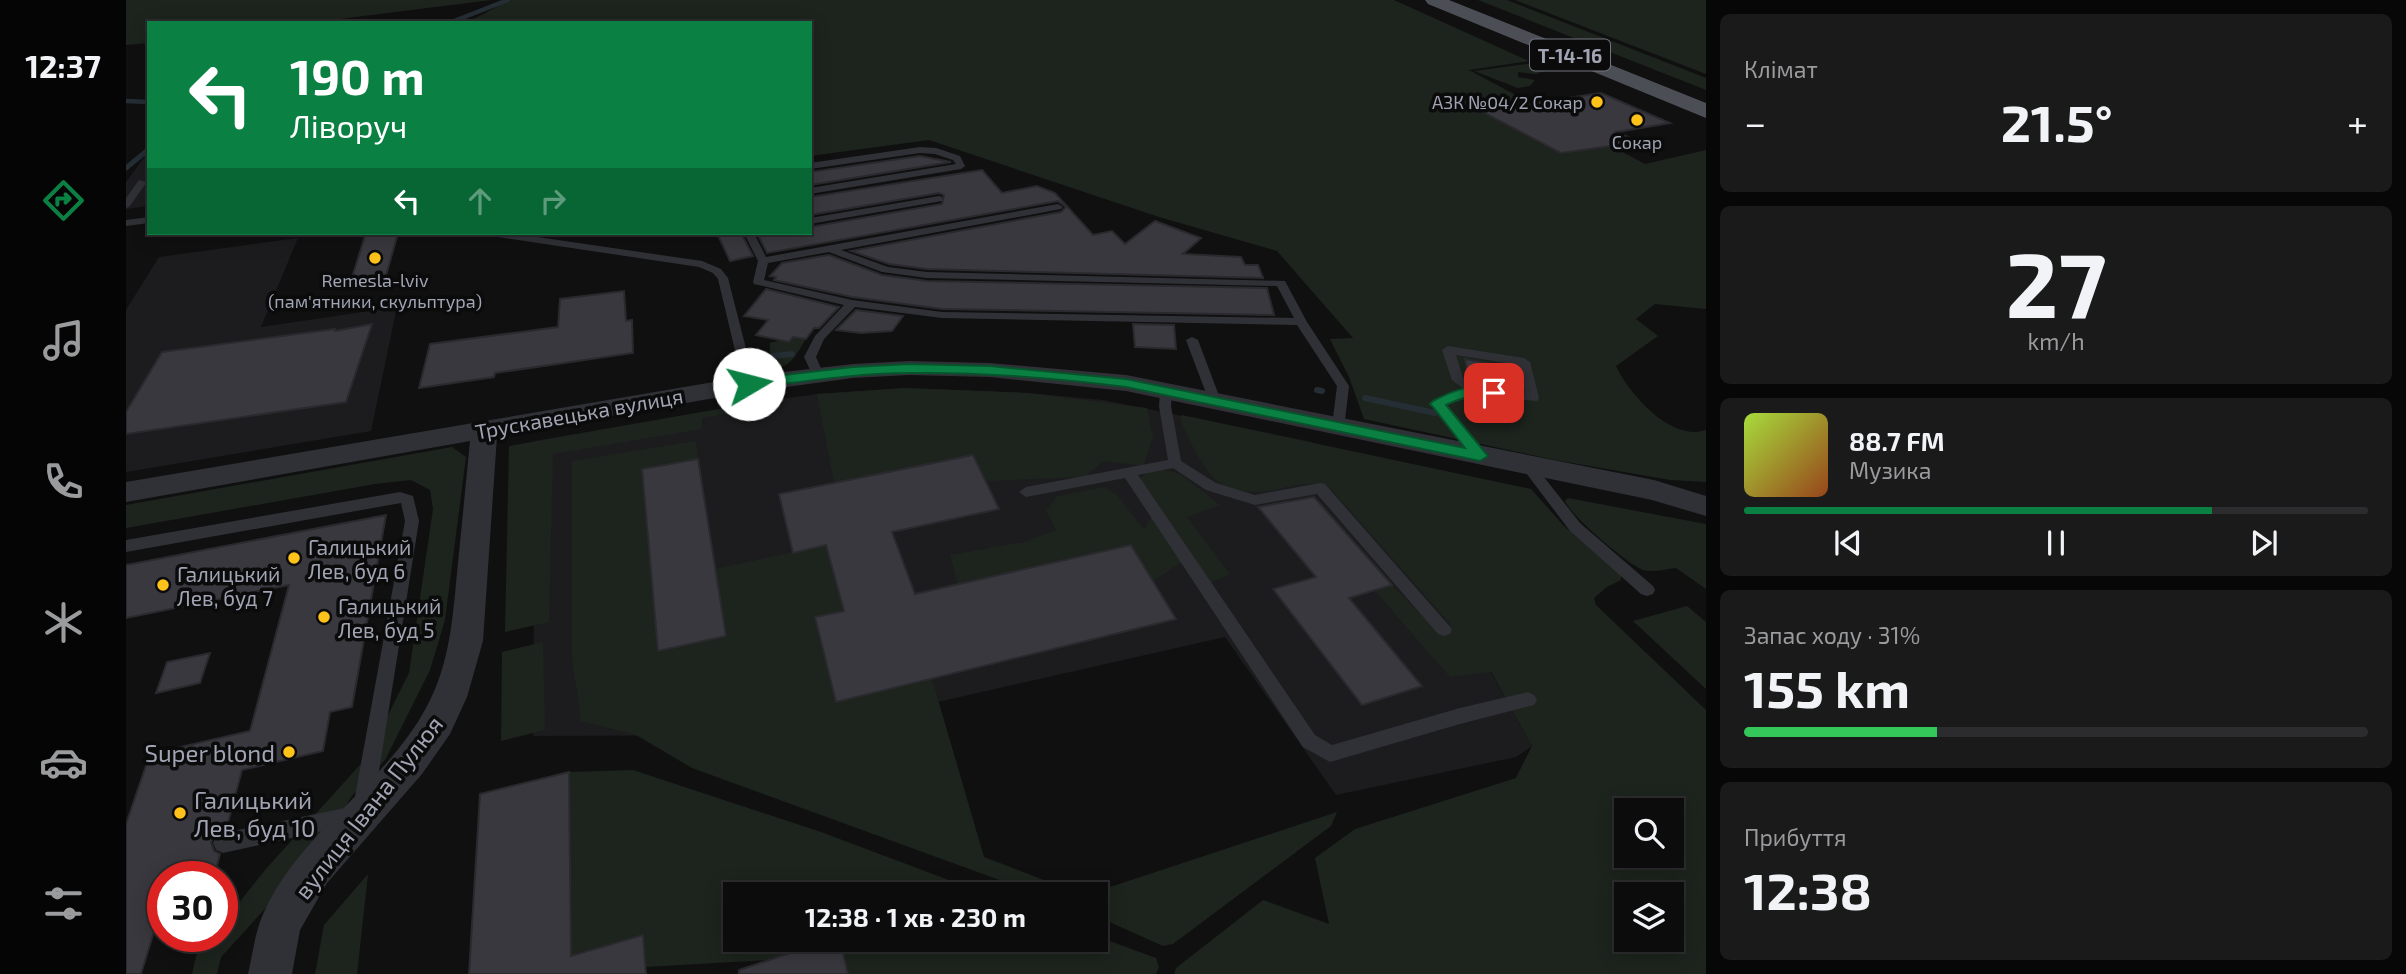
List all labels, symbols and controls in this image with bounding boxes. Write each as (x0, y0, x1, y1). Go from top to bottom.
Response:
road number: Т-14-16 (1530, 40, 1610, 70)
text: 12:37 (25, 46, 101, 84)
text: 190 m (290, 46, 425, 105)
icon: left (175, 49, 266, 140)
text: Клімат (1744, 55, 1818, 83)
text: 21.5° (2001, 90, 2113, 152)
place label: АЗК №04/2 Сокар (1432, 91, 1583, 113)
marker: АЗК №04/2 Сокар (1589, 94, 1605, 110)
text: − (1744, 99, 1766, 145)
text: + (2347, 99, 2368, 145)
text: Ліворуч (290, 106, 407, 144)
marker: Сокар (1629, 112, 1645, 128)
place label: Сокар (1612, 131, 1662, 153)
icon: directions (39, 176, 88, 225)
icon: left (388, 182, 426, 220)
icon: ahead (461, 182, 499, 220)
icon: right (534, 182, 572, 220)
text: 27 (2006, 227, 2106, 336)
marker: Remesla-lviv (пам'ятники, скульптура) (367, 250, 383, 266)
place label: Remesla-lviv (пам'ятники, скульптура) (268, 269, 482, 312)
icon: music (39, 316, 88, 365)
text: km/h (2027, 327, 2085, 355)
position arrow (712, 347, 786, 421)
pin (1464, 363, 1524, 423)
icon: arrive (1475, 374, 1513, 412)
street label: Трускавецька вулиця (473, 382, 685, 445)
text: 88.7 FM (1849, 425, 1945, 456)
text: Музика (1849, 456, 1931, 484)
icon: phone (39, 457, 88, 506)
icon: previous (1829, 524, 1867, 562)
icon: pause (2037, 524, 2075, 562)
icon: next (2245, 524, 2283, 562)
place label: Галицький Лев, буд 6 (308, 534, 411, 584)
marker: Галицький Лев, буд 6 (286, 550, 302, 566)
place label: Галицький Лев, буд 7 (177, 561, 280, 611)
marker: Галицький Лев, буд 7 (155, 577, 171, 593)
place label: Галицький Лев, буд 5 (338, 593, 441, 643)
icon: climate (39, 598, 88, 647)
marker: Галицький Лев, буд 5 (316, 609, 332, 625)
text: Запас ходу · 31% (1744, 621, 1920, 649)
text: 155 km (1744, 656, 1910, 718)
street label: вулиця Івана Пулюя (288, 710, 449, 905)
icon: car (39, 738, 88, 787)
place label: Super blond (144, 738, 275, 767)
marker: Super blond (281, 744, 297, 760)
place label: Галицький Лев, буд 10 (194, 785, 316, 843)
map controls (1614, 798, 1684, 952)
button: search (1614, 798, 1684, 868)
marker: Галицький Лев, буд 10 (172, 805, 188, 821)
text: Прибуття (1744, 823, 1847, 851)
text: 12:38 (1744, 858, 1872, 920)
speed limit sign: 30 (147, 861, 238, 952)
icon: filters (39, 879, 88, 928)
button: layers (1614, 882, 1684, 952)
text: 12:38 · 1 хв · 230 m (805, 901, 1026, 932)

